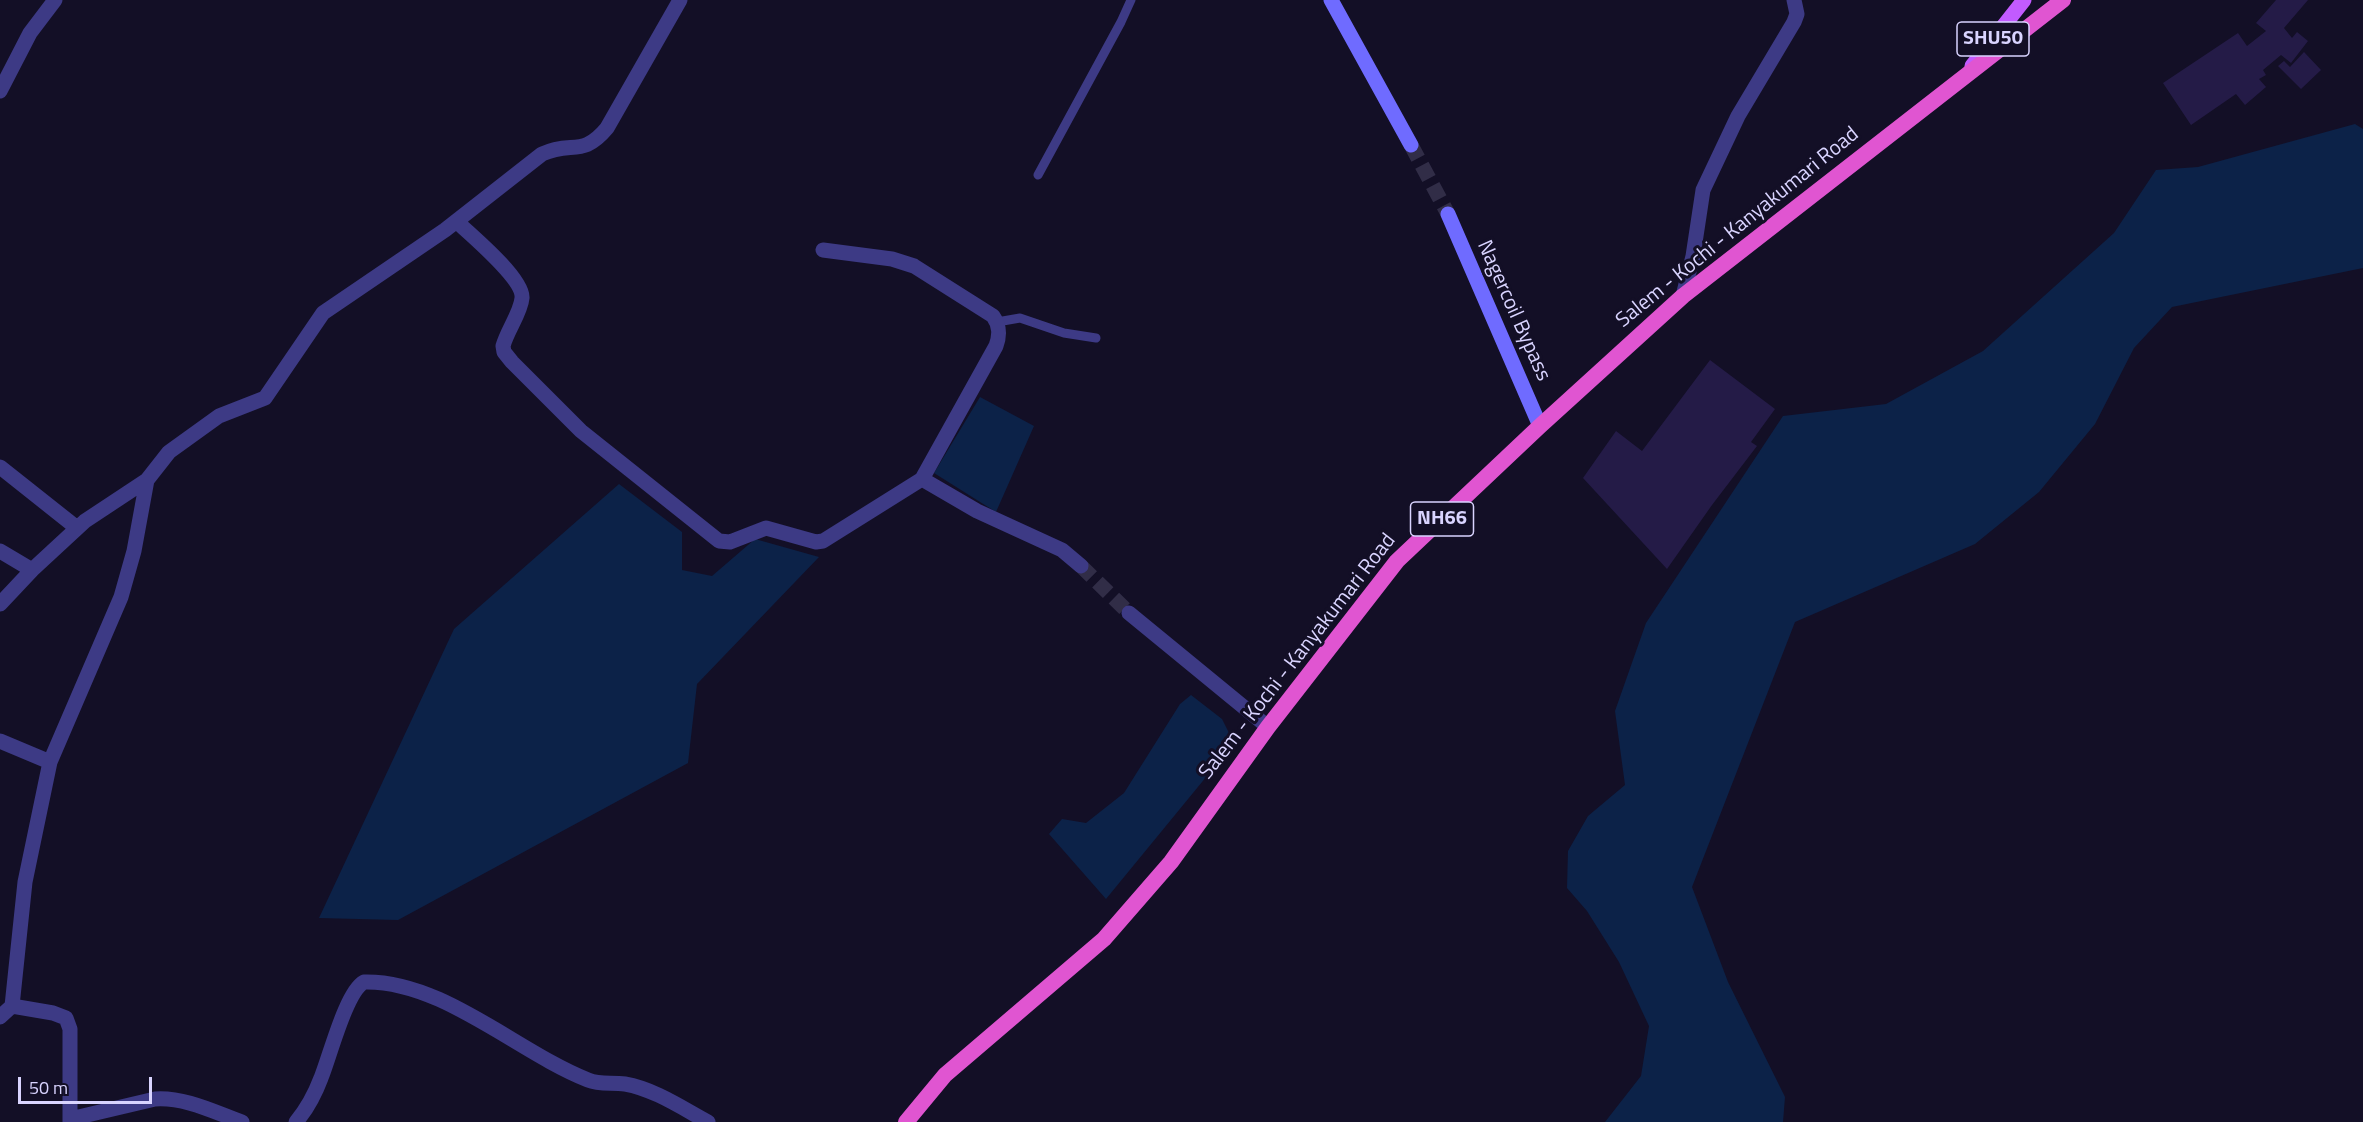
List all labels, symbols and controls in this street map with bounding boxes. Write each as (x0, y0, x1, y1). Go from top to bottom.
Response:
road number: SHU50 (1957, 22, 2029, 56)
street label: Salem - Kochi - Kanyakumari Road (1612, 122, 1864, 334)
street label: Nagercoil Bypass (1471, 237, 1555, 385)
road number: NH66 (1410, 502, 1474, 536)
street label: Salem - Kochi - Kanyakumari Road (1194, 529, 1402, 785)
scale bar (21, 1065, 154, 1103)
text: 50 m (29, 1074, 68, 1101)

